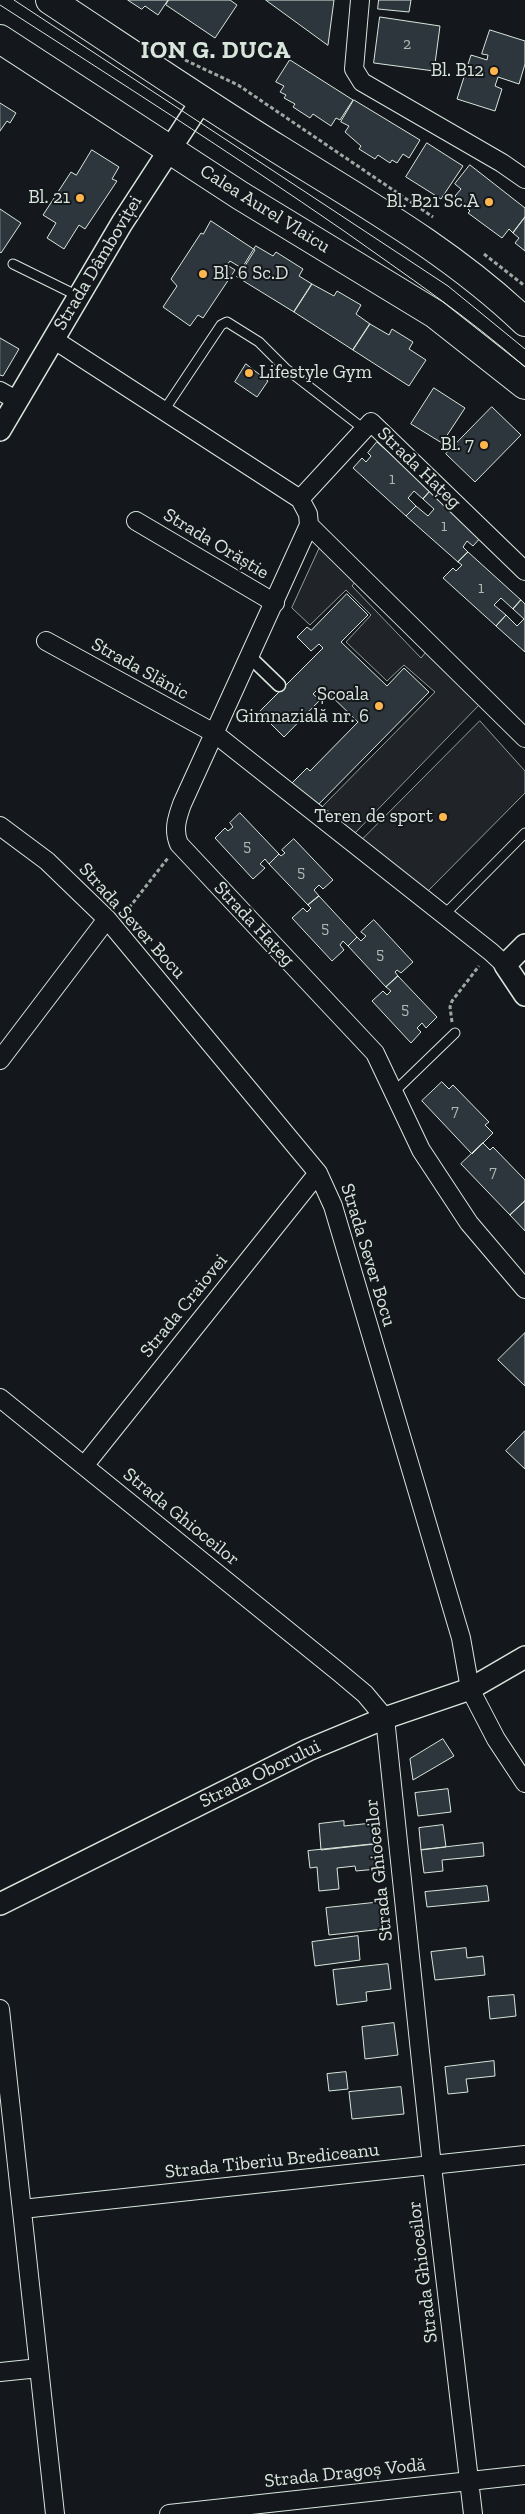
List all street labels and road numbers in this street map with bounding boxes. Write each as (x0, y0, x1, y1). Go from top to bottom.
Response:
street label: Calea Aurel Vlaicu (196, 160, 334, 258)
street label: Strada Dâmboviței (49, 192, 147, 334)
street label: Strada Hațeg (372, 422, 466, 514)
street label: Strada Orăștie (159, 504, 273, 584)
street label: Strada Slănic (87, 633, 193, 705)
street label: Strada Sever Bocu (74, 858, 190, 984)
street label: Strada Hațeg (209, 877, 299, 971)
street label: Strada Sever Bocu (335, 1181, 401, 1329)
street label: Strada Craiovei (135, 1250, 233, 1362)
street label: Strada Ghioceilor (118, 1463, 244, 1571)
street label: Strada Oborului (196, 1735, 324, 1813)
street label: Strada Ghioceilor (360, 1798, 398, 1942)
street label: Strada Tiberiu Brediceanu (164, 2138, 380, 2184)
street label: Strada Ghioceilor (403, 2200, 443, 2344)
street label: Strada Dragoș Vodă (263, 2453, 427, 2493)

